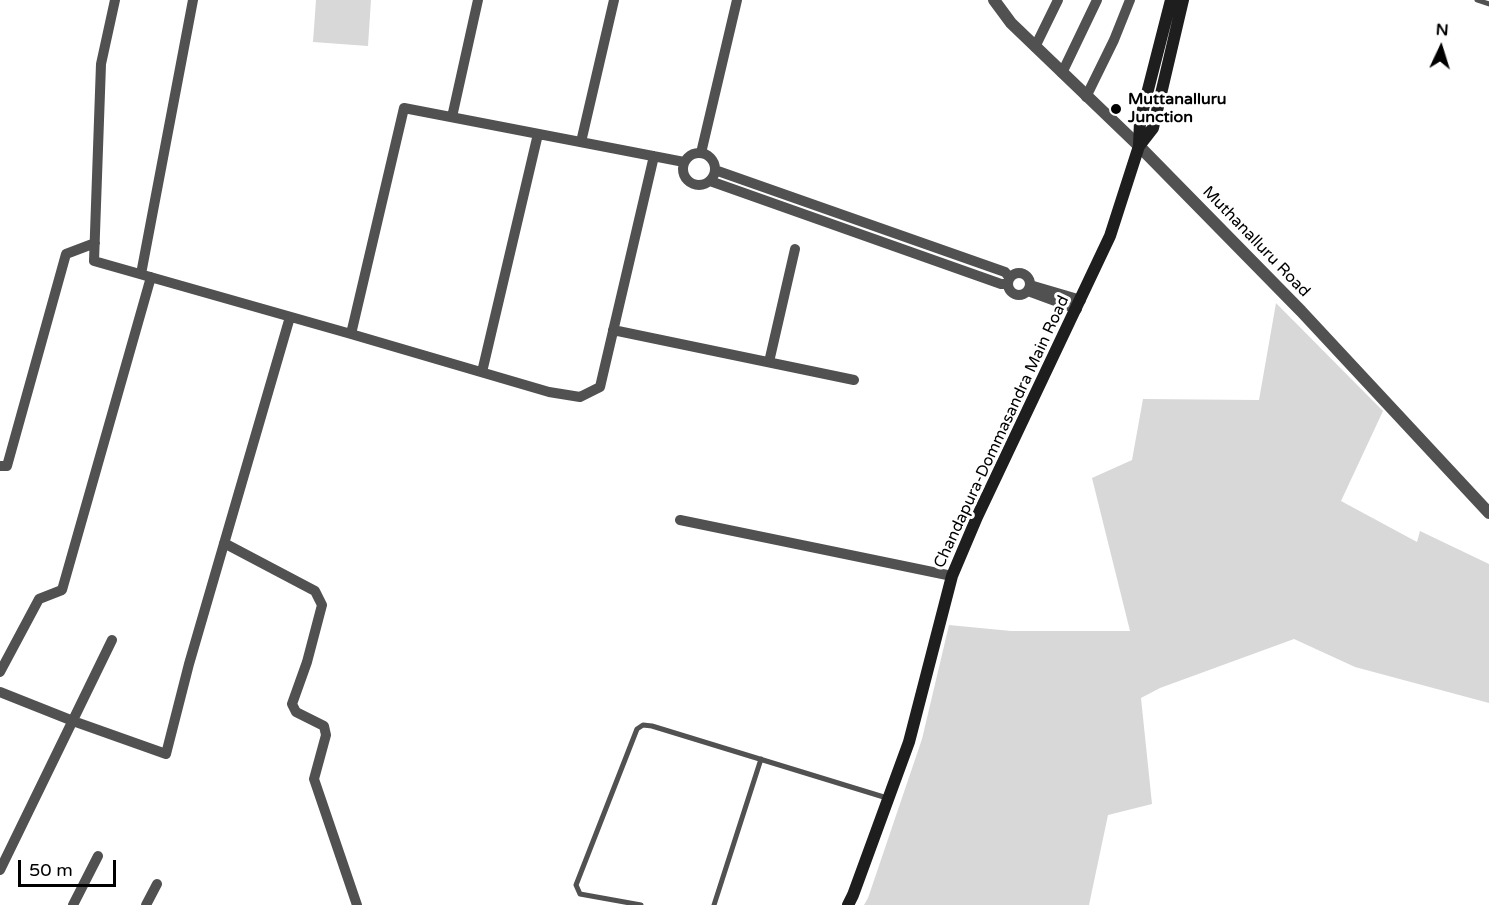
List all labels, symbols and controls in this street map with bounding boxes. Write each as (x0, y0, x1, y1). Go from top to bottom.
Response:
north arrow (1411, 18, 1471, 78)
text: N (1435, 20, 1449, 40)
place label: Muttanalluru Junction (1128, 90, 1227, 128)
marker: Muttanalluru Junction (1109, 102, 1123, 116)
street label: Muthanalluru Road (1198, 183, 1314, 301)
street label: Chandapura-Dommasandra Main Road (930, 293, 1074, 571)
scale bar (21, 848, 118, 886)
text: 50 m (29, 859, 73, 881)

